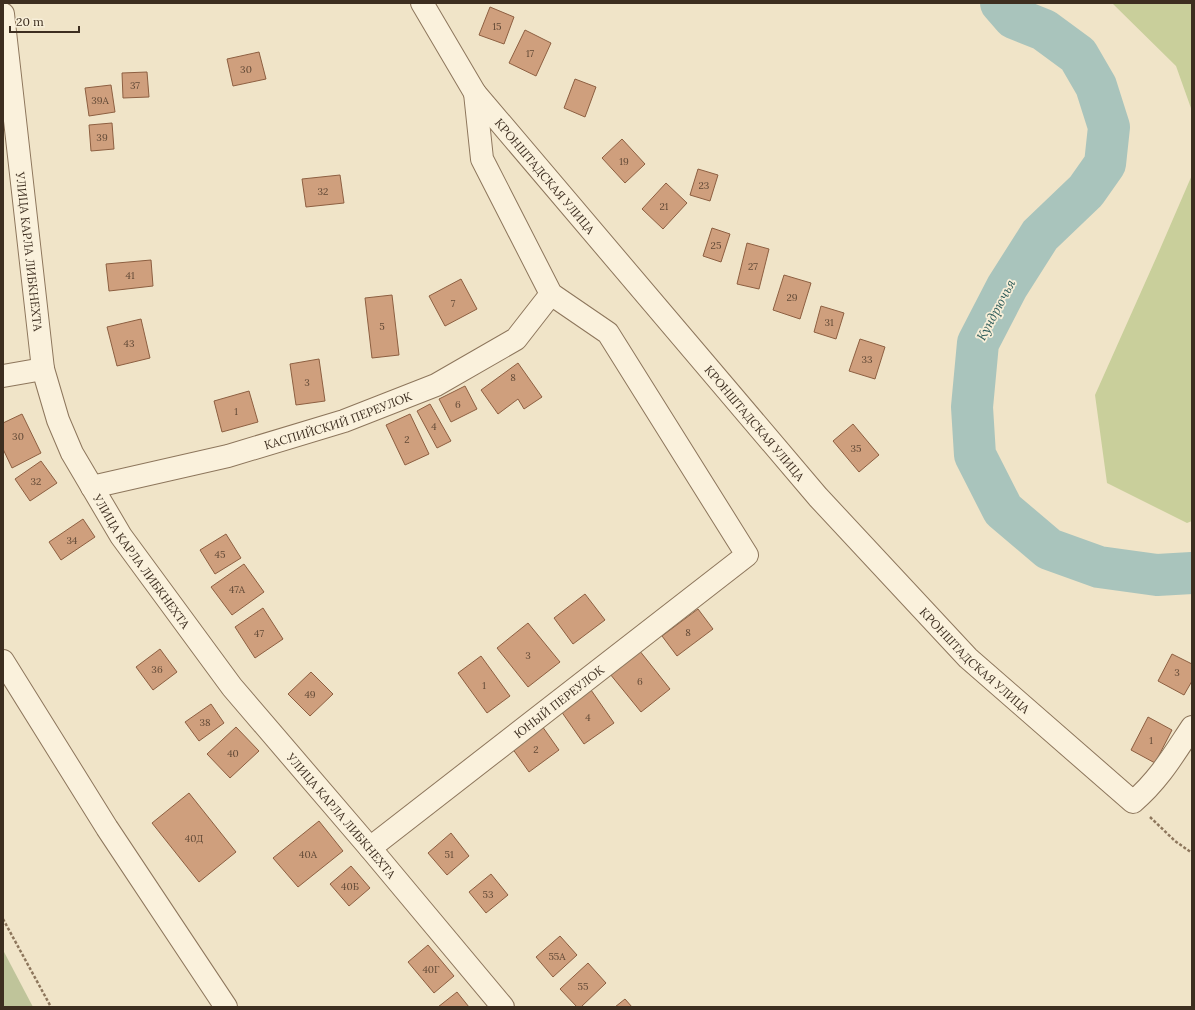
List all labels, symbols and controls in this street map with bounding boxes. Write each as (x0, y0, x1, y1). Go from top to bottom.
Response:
scale bar (10, 8, 79, 34)
text: 20 m (16, 14, 44, 29)
house number: 15 (492, 20, 502, 33)
house number: 17 (526, 47, 535, 60)
house number: 30 (240, 63, 252, 76)
house number: 37 (130, 79, 140, 92)
house number: 39А (91, 94, 110, 107)
street label: КРОНШТАДСКАЯ УЛИЦА (492, 115, 599, 237)
house number: 39 (96, 131, 108, 144)
house number: 19 (619, 155, 629, 168)
street label: УЛИЦА КАРЛА ЛИБКНЕХТА (13, 170, 46, 332)
house number: 23 (699, 179, 710, 192)
house number: 32 (318, 185, 328, 198)
house number: 21 (659, 200, 669, 213)
house number: 25 (711, 239, 721, 252)
house number: 27 (748, 260, 758, 273)
house number: 41 (125, 269, 135, 282)
water label: Кундрючья (973, 276, 1020, 344)
house number: 29 (786, 291, 798, 304)
house number: 7 (451, 297, 456, 310)
house number: 31 (824, 316, 834, 329)
house number: 5 (379, 320, 385, 333)
house number: 43 (124, 337, 135, 350)
house number: 33 (861, 353, 873, 366)
street label: КРОНШТАДСКАЯ УЛИЦА (702, 362, 808, 484)
house number: 8 (510, 371, 516, 384)
house number: 3 (304, 376, 310, 389)
street label: КАСПИЙСКИЙ ПЕРЕУЛОК (262, 387, 415, 452)
house number: 6 (455, 398, 461, 411)
house number: 1 (234, 405, 238, 418)
house number: 4 (431, 420, 437, 433)
house number: 30 (12, 430, 24, 443)
house number: 2 (404, 433, 410, 446)
house number: 35 (850, 442, 862, 455)
house number: 32 (31, 475, 41, 488)
street label: УЛИЦА КАРЛА ЛИБКНЕХТА (90, 490, 194, 631)
house number: 34 (67, 534, 78, 547)
house number: 45 (215, 548, 225, 561)
house number: 47А (229, 583, 246, 596)
street label: КРОНШТАДСКАЯ УЛИЦА (917, 604, 1033, 716)
house number: 8 (685, 626, 691, 639)
house number: 47 (254, 627, 264, 640)
house number: 3 (525, 649, 531, 662)
street label: ЮНЫЙ ПЕРЕУЛОК (511, 661, 607, 741)
house number: 36 (151, 663, 163, 676)
house number: 3 (1174, 666, 1180, 679)
house number: 6 (637, 675, 643, 688)
house number: 1 (482, 679, 486, 692)
house number: 49 (304, 688, 316, 701)
house number: 4 (585, 711, 591, 724)
house number: 38 (199, 716, 211, 729)
house number: 1 (1149, 734, 1153, 747)
house number: 2 (533, 743, 539, 756)
house number: 40 (227, 747, 239, 760)
street label: УЛИЦА КАРЛА ЛИБКНЕХТА (284, 749, 400, 882)
house number: 40Д (185, 832, 203, 845)
house number: 40А (299, 848, 318, 861)
house number: 51 (444, 848, 454, 861)
house number: 40Б (341, 880, 359, 893)
house number: 53 (482, 888, 494, 901)
house number: 55А (548, 950, 566, 963)
house number: 40Г (422, 963, 440, 976)
house number: 55 (578, 980, 588, 993)

